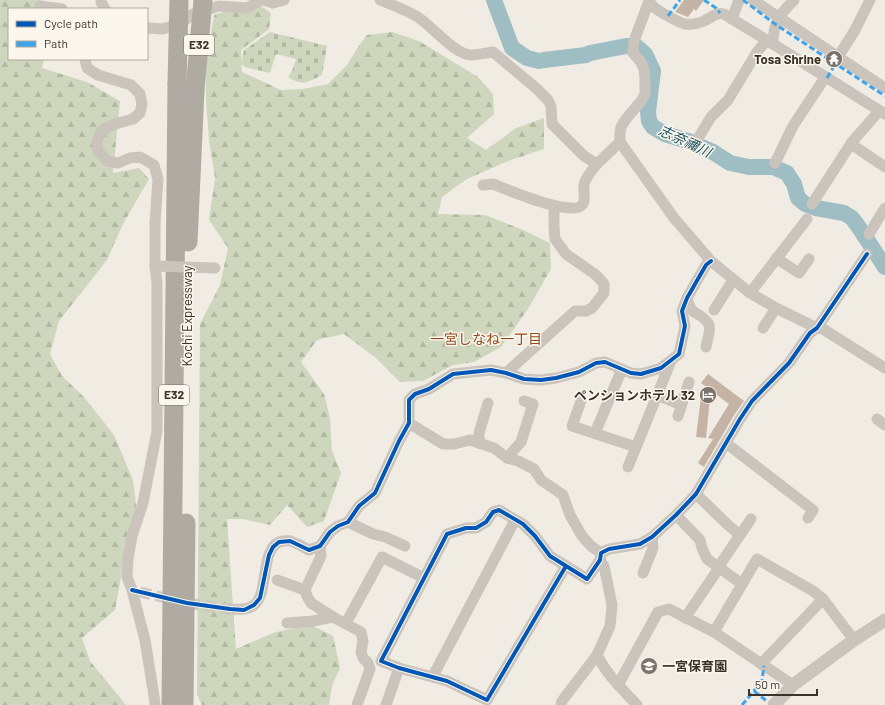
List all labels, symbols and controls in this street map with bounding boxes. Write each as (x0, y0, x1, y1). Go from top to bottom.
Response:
legend (8, 8, 148, 60)
text: Cycle path (44, 16, 98, 30)
road number: E32 (184, 35, 214, 55)
text: Path (44, 36, 68, 50)
temple icon: Tosa Shrine (824, 49, 844, 69)
place label: Tosa Shrine (754, 51, 821, 67)
water label: 志奈禰川 (656, 121, 716, 161)
street label: Kochi Expressway (179, 266, 195, 366)
district label: 一宮しなね一丁目 (430, 330, 542, 347)
road number: E32 (159, 385, 189, 405)
hotel icon: ペンションホテル 32 (698, 385, 718, 405)
place label: ペンションホテル 32 (574, 387, 695, 403)
school or university icon: 一宮保育園 (639, 656, 659, 676)
place label: 一宮保育園 (662, 658, 727, 674)
scale bar (749, 671, 817, 697)
text: 50 m (755, 677, 780, 691)

